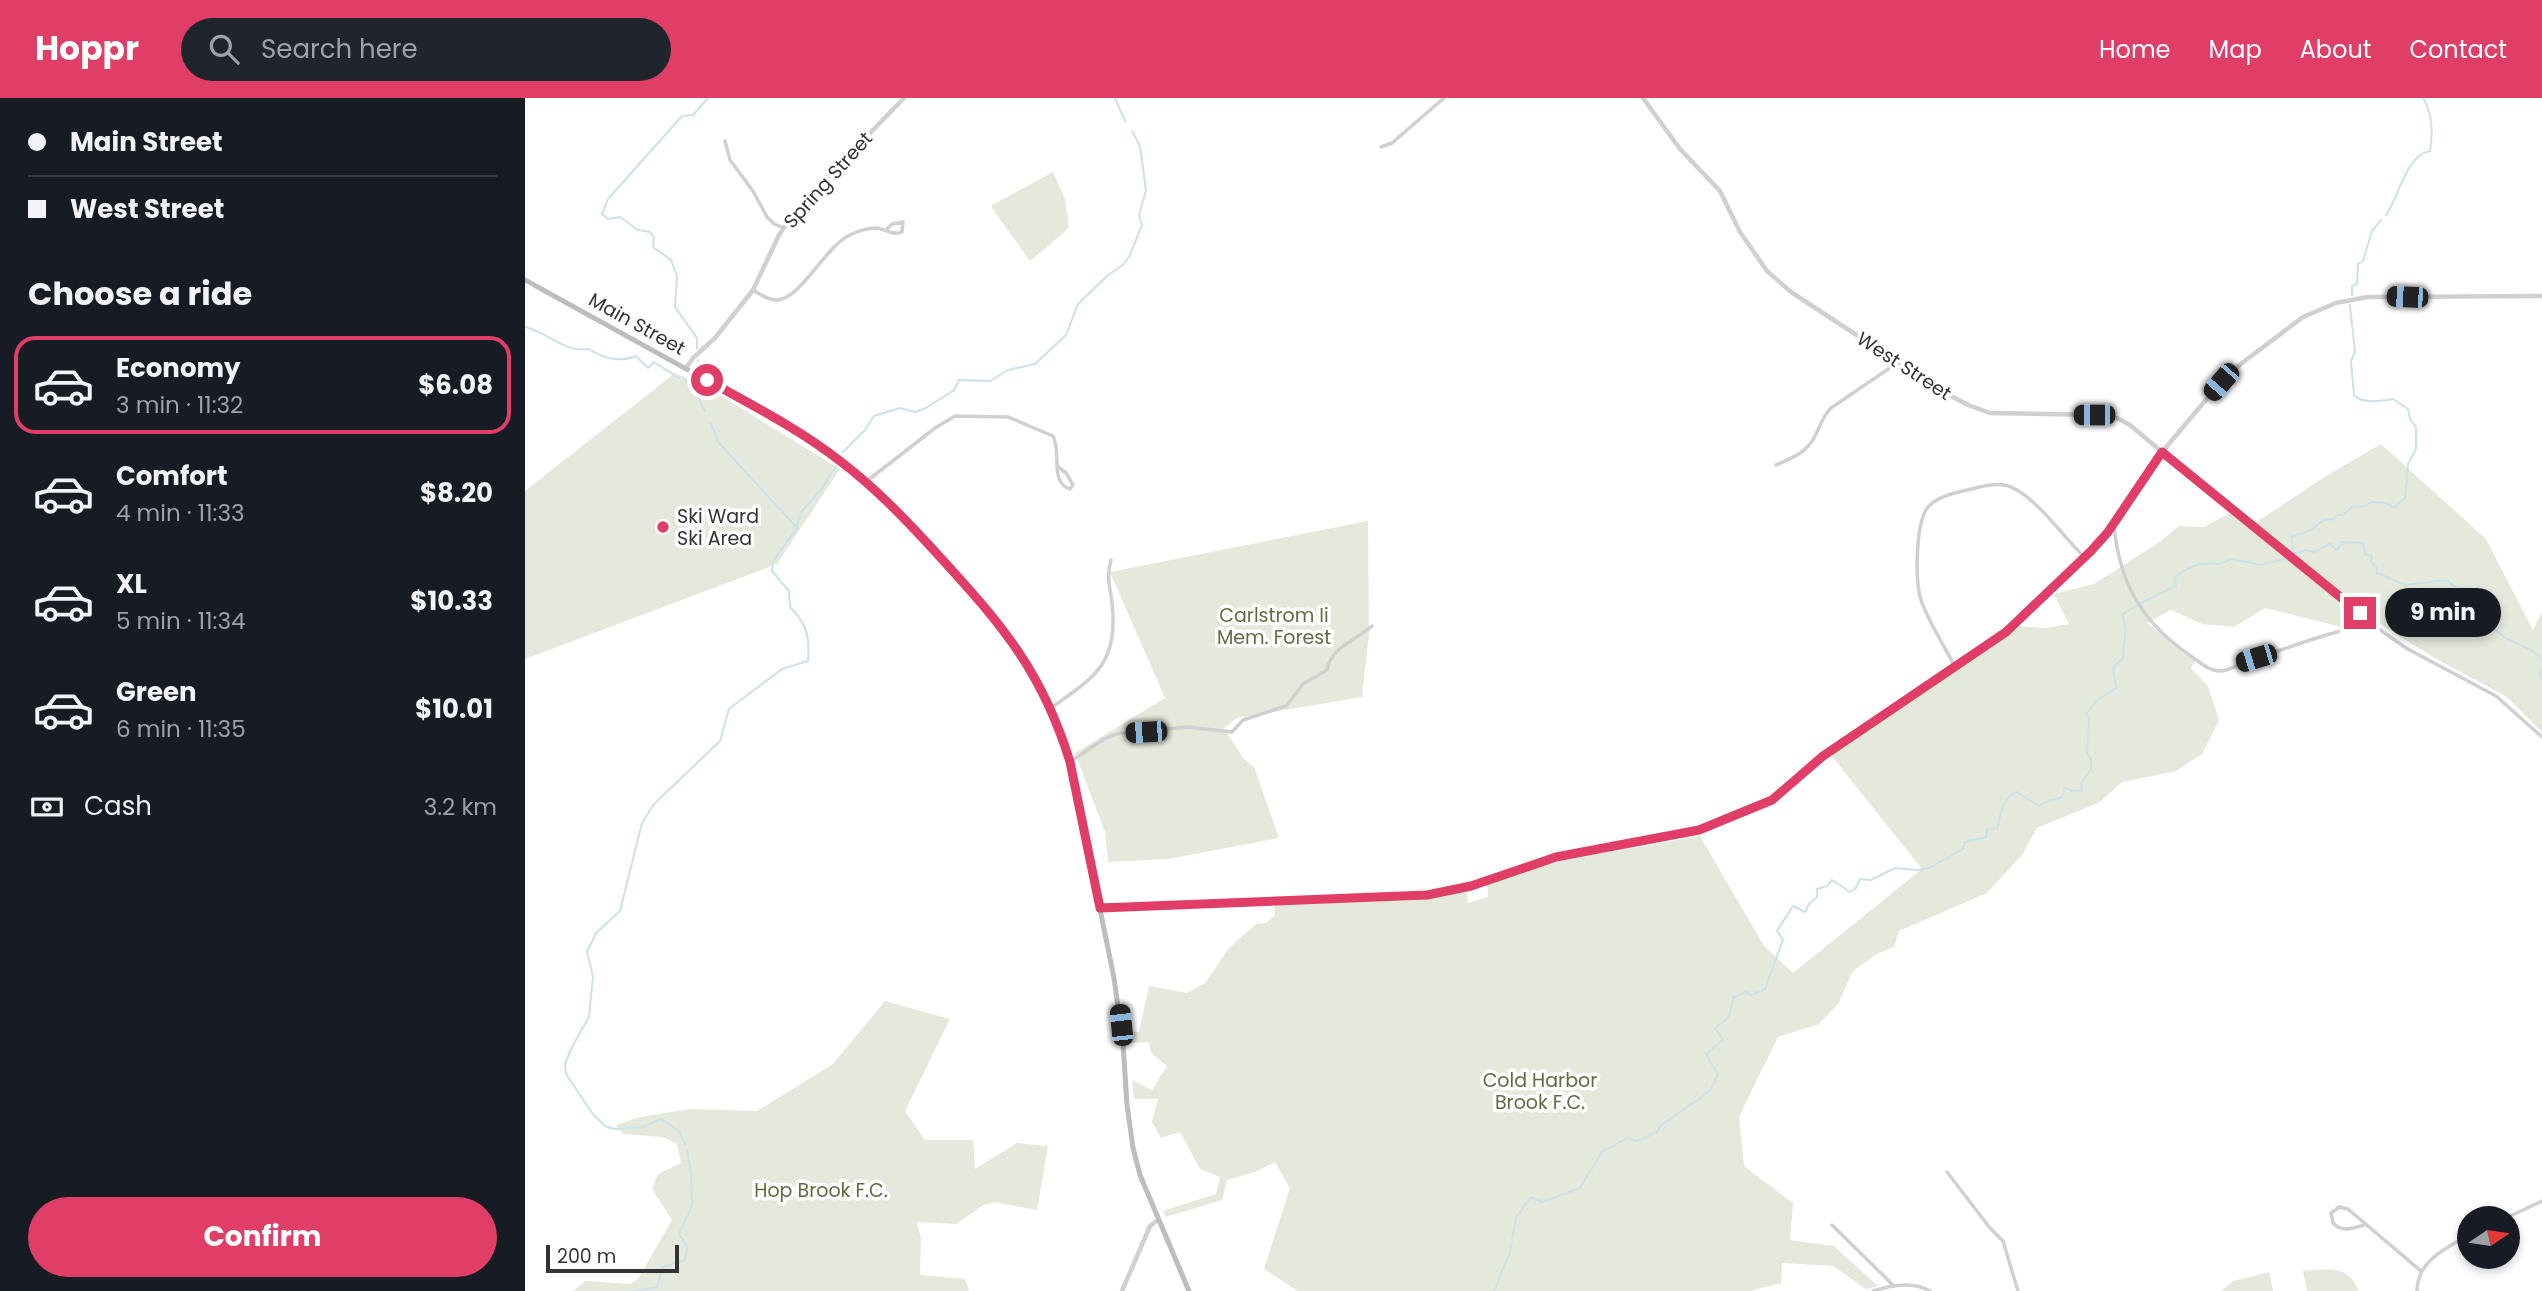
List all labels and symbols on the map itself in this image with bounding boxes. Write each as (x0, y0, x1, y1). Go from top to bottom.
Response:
street label: Spring Street (777, 126, 879, 234)
street label: Main Street (584, 286, 690, 362)
car (2386, 286, 2429, 308)
street label: West Street (1851, 325, 1957, 407)
car (2200, 359, 2243, 405)
route start (691, 364, 723, 396)
car (2074, 405, 2116, 426)
place label: Ski Ward Ski Area (677, 503, 759, 552)
marker: Ski Ward Ski Area (655, 519, 671, 535)
callout: 9 min (2385, 588, 2500, 638)
route end (2344, 597, 2376, 629)
park label: Carlstrom Ii Mem. Forest (1217, 602, 1331, 651)
car (2233, 642, 2280, 674)
car (1125, 720, 1168, 744)
car (1109, 1003, 1134, 1047)
park label: Cold Harbor Brook F.C. (1483, 1067, 1597, 1116)
park label: Hop Brook F.C. (754, 1177, 888, 1204)
north arrow (2457, 1206, 2520, 1269)
scale bar (546, 1242, 679, 1274)

